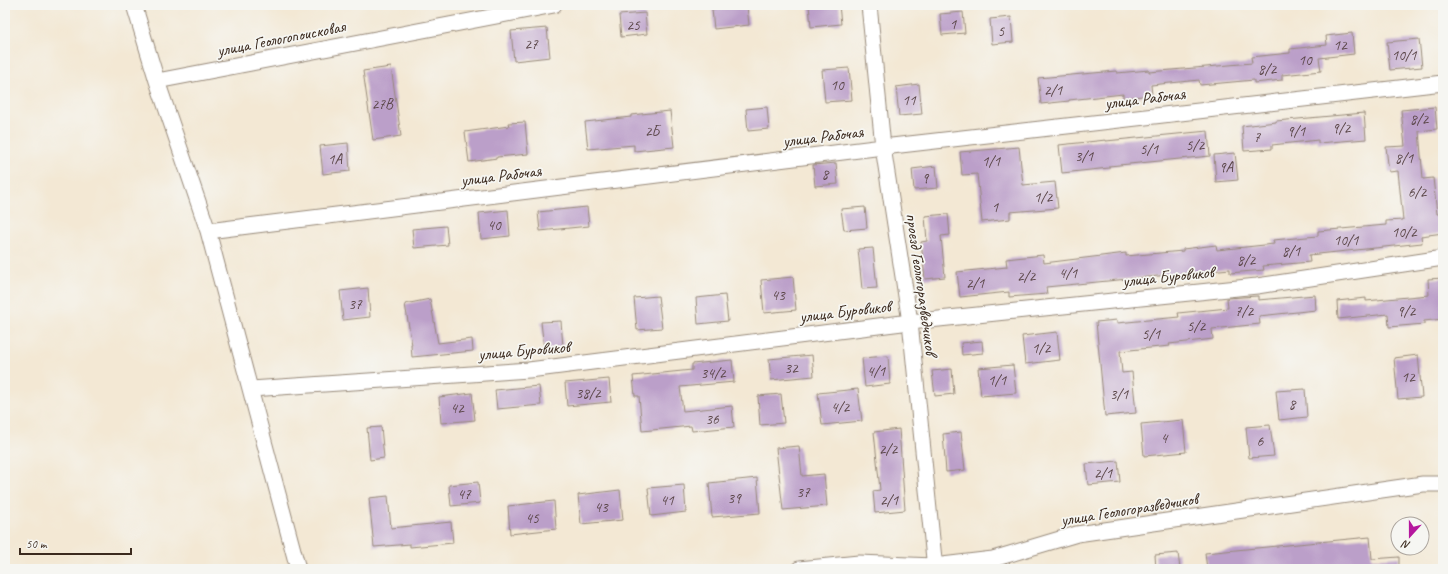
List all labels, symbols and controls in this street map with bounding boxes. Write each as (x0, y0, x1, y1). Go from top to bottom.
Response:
house number: 1 (950, 15, 958, 34)
street label: улица Геологопоисковая (214, 16, 348, 61)
house number: 25 (626, 16, 641, 35)
house number: 5 (998, 22, 1006, 41)
house number: 27 (524, 35, 539, 54)
house number: 12 (1333, 36, 1348, 55)
house number: 10/1 (1391, 46, 1418, 65)
house number: 10 (1298, 51, 1313, 70)
house number: 8/2 (1258, 60, 1277, 79)
house number: 10 (830, 76, 845, 95)
house number: 2/1 (1044, 81, 1063, 100)
street label: улица Рабочая (1103, 83, 1187, 114)
house number: 11 (902, 91, 917, 110)
house number: 27В (371, 95, 394, 114)
house number: 8/2 (1410, 110, 1429, 129)
house number: 9/2 (1332, 119, 1351, 138)
street label: улица Рабочая (781, 121, 865, 152)
house number: 2Б (645, 122, 662, 141)
house number: 9/1 (1287, 122, 1306, 141)
house number: 7 (1254, 128, 1262, 147)
house number: 5/2 (1186, 136, 1205, 155)
house number: 5/1 (1140, 140, 1159, 159)
house number: 3/1 (1075, 147, 1094, 166)
house number: 8/1 (1395, 149, 1414, 168)
house number: 1А (328, 150, 344, 169)
house number: 1/1 (982, 152, 1001, 171)
house number: 9А (1219, 158, 1235, 177)
street label: улица Рабочая (459, 160, 543, 191)
house number: 8 (822, 165, 830, 184)
house number: 9 (922, 169, 930, 188)
house number: 6/2 (1408, 183, 1427, 202)
house number: 1/2 (1034, 188, 1053, 207)
house number: 1 (992, 198, 1000, 217)
street label: проезд Геологоразведчиков (900, 212, 942, 360)
house number: 40 (487, 216, 502, 235)
house number: 10/2 (1391, 223, 1418, 242)
house number: 10/1 (1333, 231, 1360, 250)
house number: 8/1 (1282, 242, 1301, 261)
house number: 8/2 (1237, 251, 1256, 270)
street label: улица Буровиков (1120, 261, 1219, 292)
house number: 4/1 (1059, 264, 1078, 283)
house number: 2/2 (1017, 267, 1036, 286)
house number: 2/1 (966, 274, 985, 293)
house number: 43 (771, 286, 786, 305)
house number: 37 (348, 295, 363, 314)
street label: улица Буровиков (797, 295, 896, 328)
house number: 7/2 (1235, 302, 1254, 321)
house number: 9/2 (1397, 302, 1416, 321)
house number: 5/2 (1187, 317, 1206, 336)
house number: 5/1 (1142, 325, 1161, 344)
street label: улица Буровиков (476, 336, 574, 365)
house number: 1/2 (1032, 339, 1051, 358)
house number: 32 (784, 359, 799, 378)
house number: 4/1 (867, 362, 886, 381)
house number: 34/2 (700, 364, 727, 383)
house number: 12 (1401, 368, 1416, 387)
house number: 1/1 (988, 371, 1007, 390)
house number: 38/2 (575, 384, 602, 403)
house number: 3/1 (1110, 385, 1129, 404)
house number: 8 (1289, 395, 1297, 414)
house number: 4/2 (831, 398, 850, 417)
house number: 42 (450, 399, 465, 418)
house number: 36 (705, 410, 720, 429)
house number: 4 (1161, 429, 1169, 448)
house number: 6 (1257, 432, 1265, 451)
house number: 2/2 (879, 440, 898, 459)
house number: 2/1 (1094, 464, 1113, 483)
house number: 37 (796, 483, 811, 502)
house number: 47 (457, 485, 472, 504)
street label: улица Геологоразведчиков (1058, 488, 1202, 531)
house number: 39 (727, 489, 742, 508)
house number: 41 (660, 491, 675, 510)
house number: 2/1 (880, 491, 899, 510)
house number: 43 (594, 498, 609, 517)
house number: 45 (525, 509, 540, 528)
north arrow (1390, 516, 1430, 556)
scale bar (20, 530, 131, 556)
text: 50 m (26, 536, 48, 552)
text: N (1399, 537, 1412, 553)

